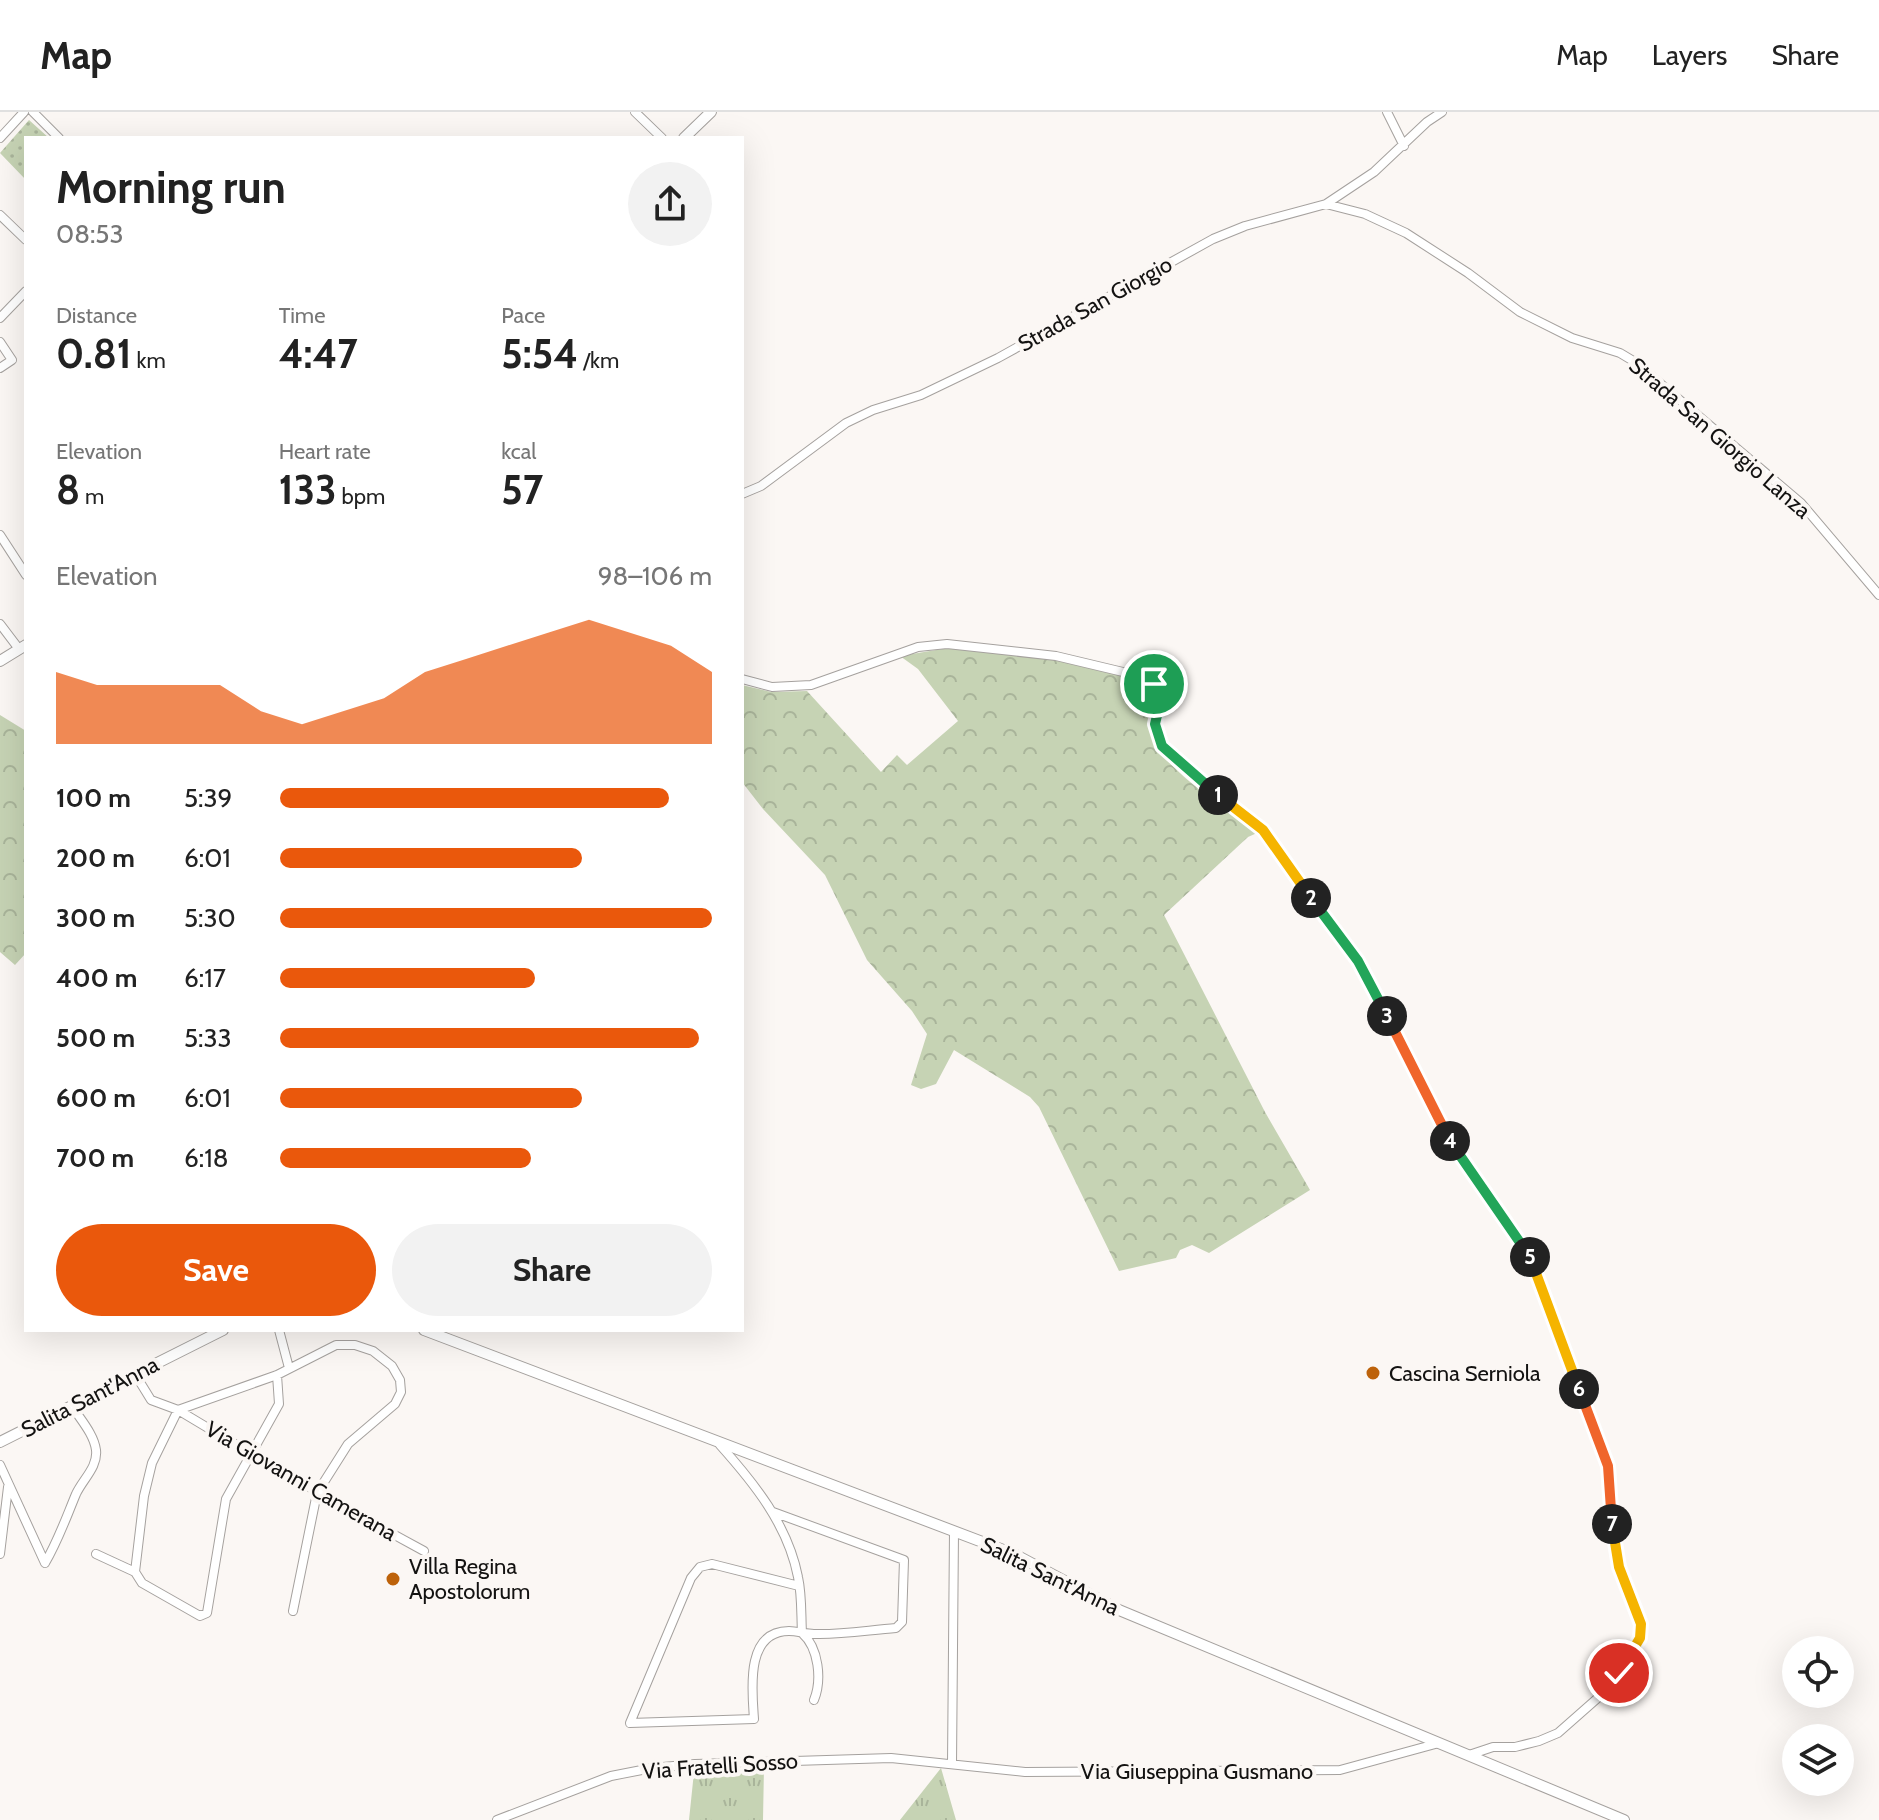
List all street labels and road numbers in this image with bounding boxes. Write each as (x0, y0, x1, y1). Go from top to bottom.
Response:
street label: Strada San Giorgio (1013, 250, 1177, 358)
street label: Strada San Giorgio Lanza (1624, 352, 1817, 525)
street label: Salita Sant'Anna (17, 1351, 164, 1443)
street label: Via Giovanni Camerana (201, 1415, 402, 1547)
street label: Salita Sant'Anna (976, 1531, 1124, 1621)
street label: Via Fratelli Sosso (641, 1747, 799, 1785)
street label: Via Giuseppina Gusmano (1081, 1758, 1313, 1785)

